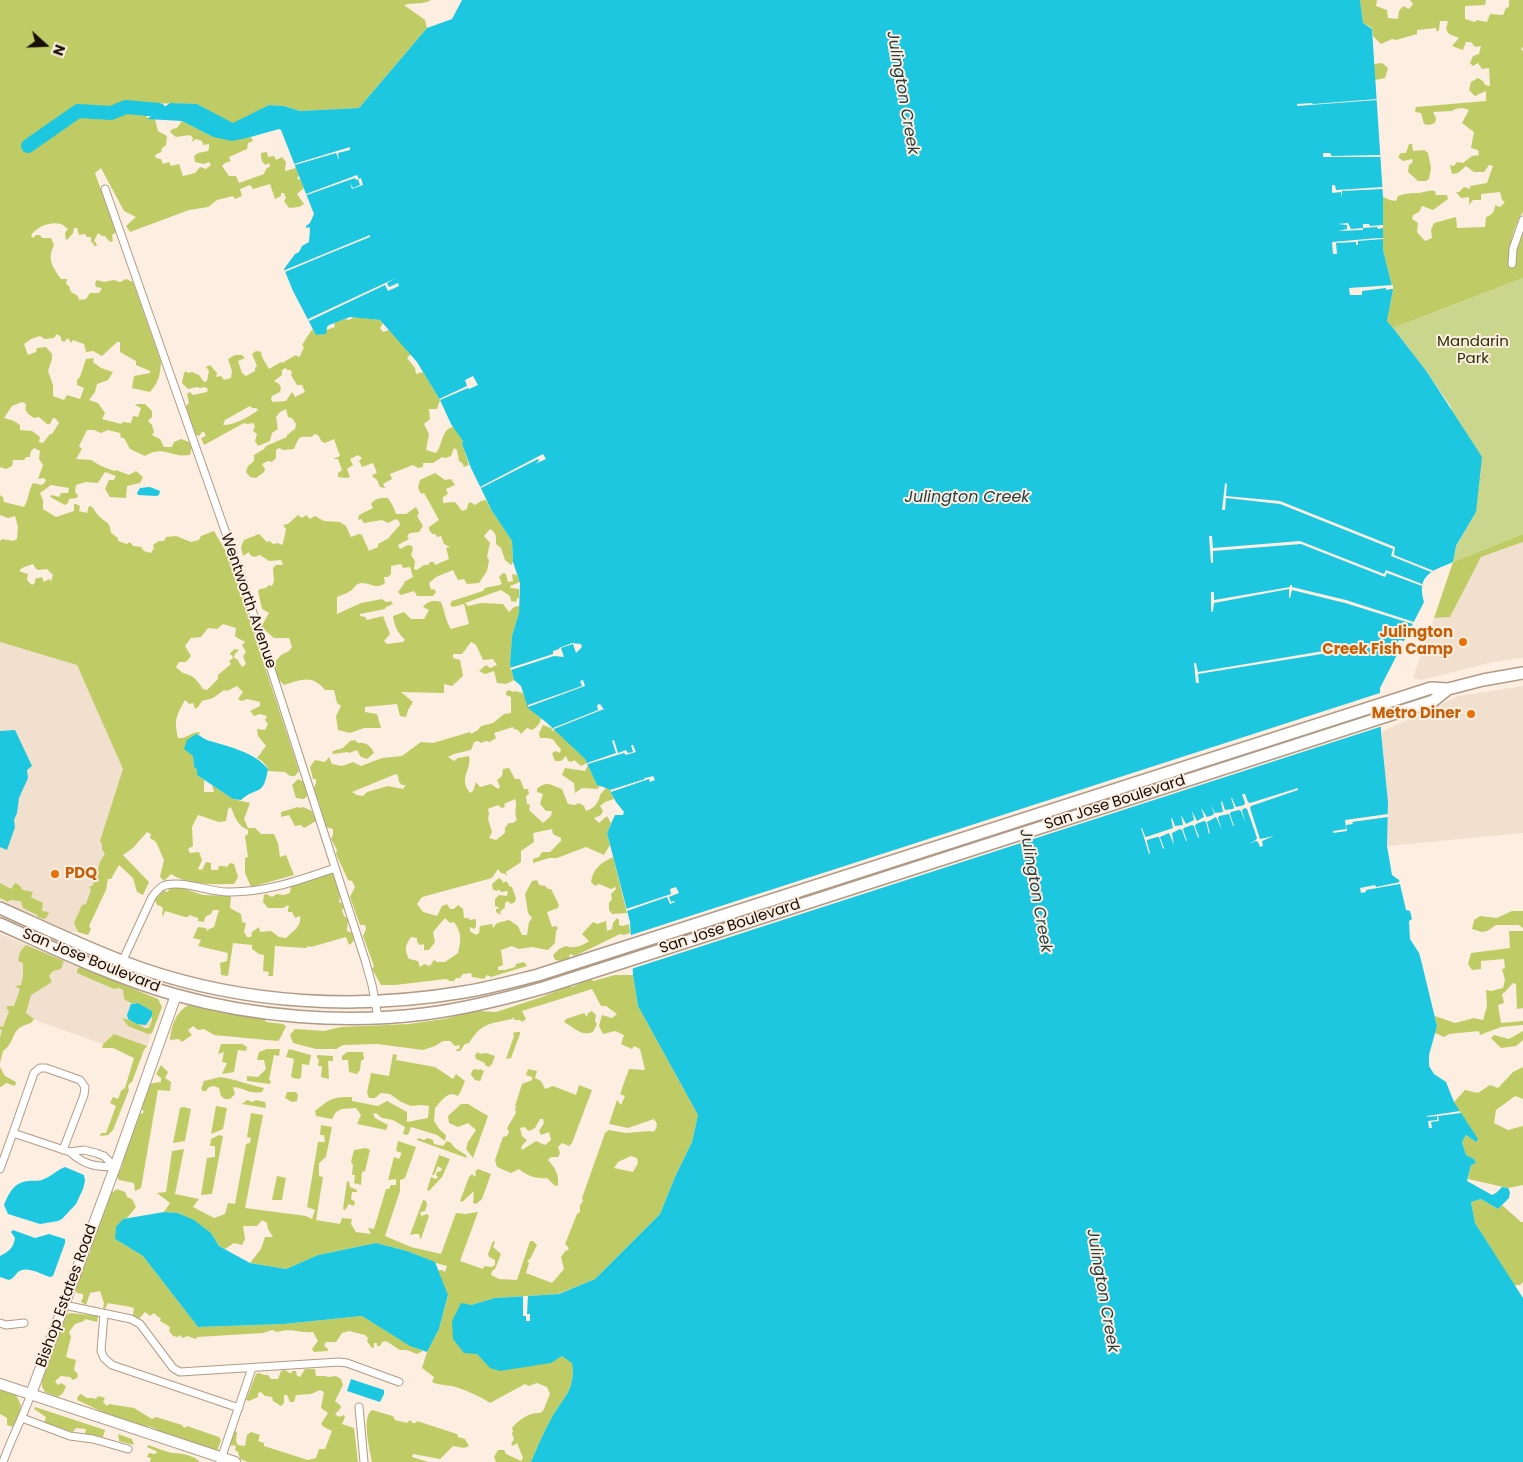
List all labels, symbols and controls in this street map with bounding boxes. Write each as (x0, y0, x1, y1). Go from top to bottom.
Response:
north arrow (20, 20, 70, 70)
water label: Julington Creek (882, 30, 922, 156)
text: N (48, 42, 70, 58)
park label: Mandarin Park (1437, 333, 1509, 368)
water label: Julington Creek (904, 488, 1030, 508)
street label: Wentworth Avenue (216, 531, 280, 671)
place label: Julington Creek Fish Camp (1322, 624, 1453, 659)
marker: Julington Creek Fish Camp (1457, 636, 1469, 648)
place label: Metro Diner (1372, 705, 1461, 723)
marker: Metro Diner (1465, 708, 1477, 720)
street label: San Jose Boulevard (1042, 772, 1188, 834)
water label: Julington Creek (1015, 828, 1055, 954)
place label: PDQ (65, 865, 97, 883)
marker: PDQ (49, 868, 61, 880)
street label: San Jose Boulevard (657, 896, 803, 958)
street label: San Jose Boulevard (20, 925, 162, 997)
street label: Bishop Estates Road (33, 1222, 101, 1370)
water label: Julington Creek (1082, 1228, 1122, 1354)

